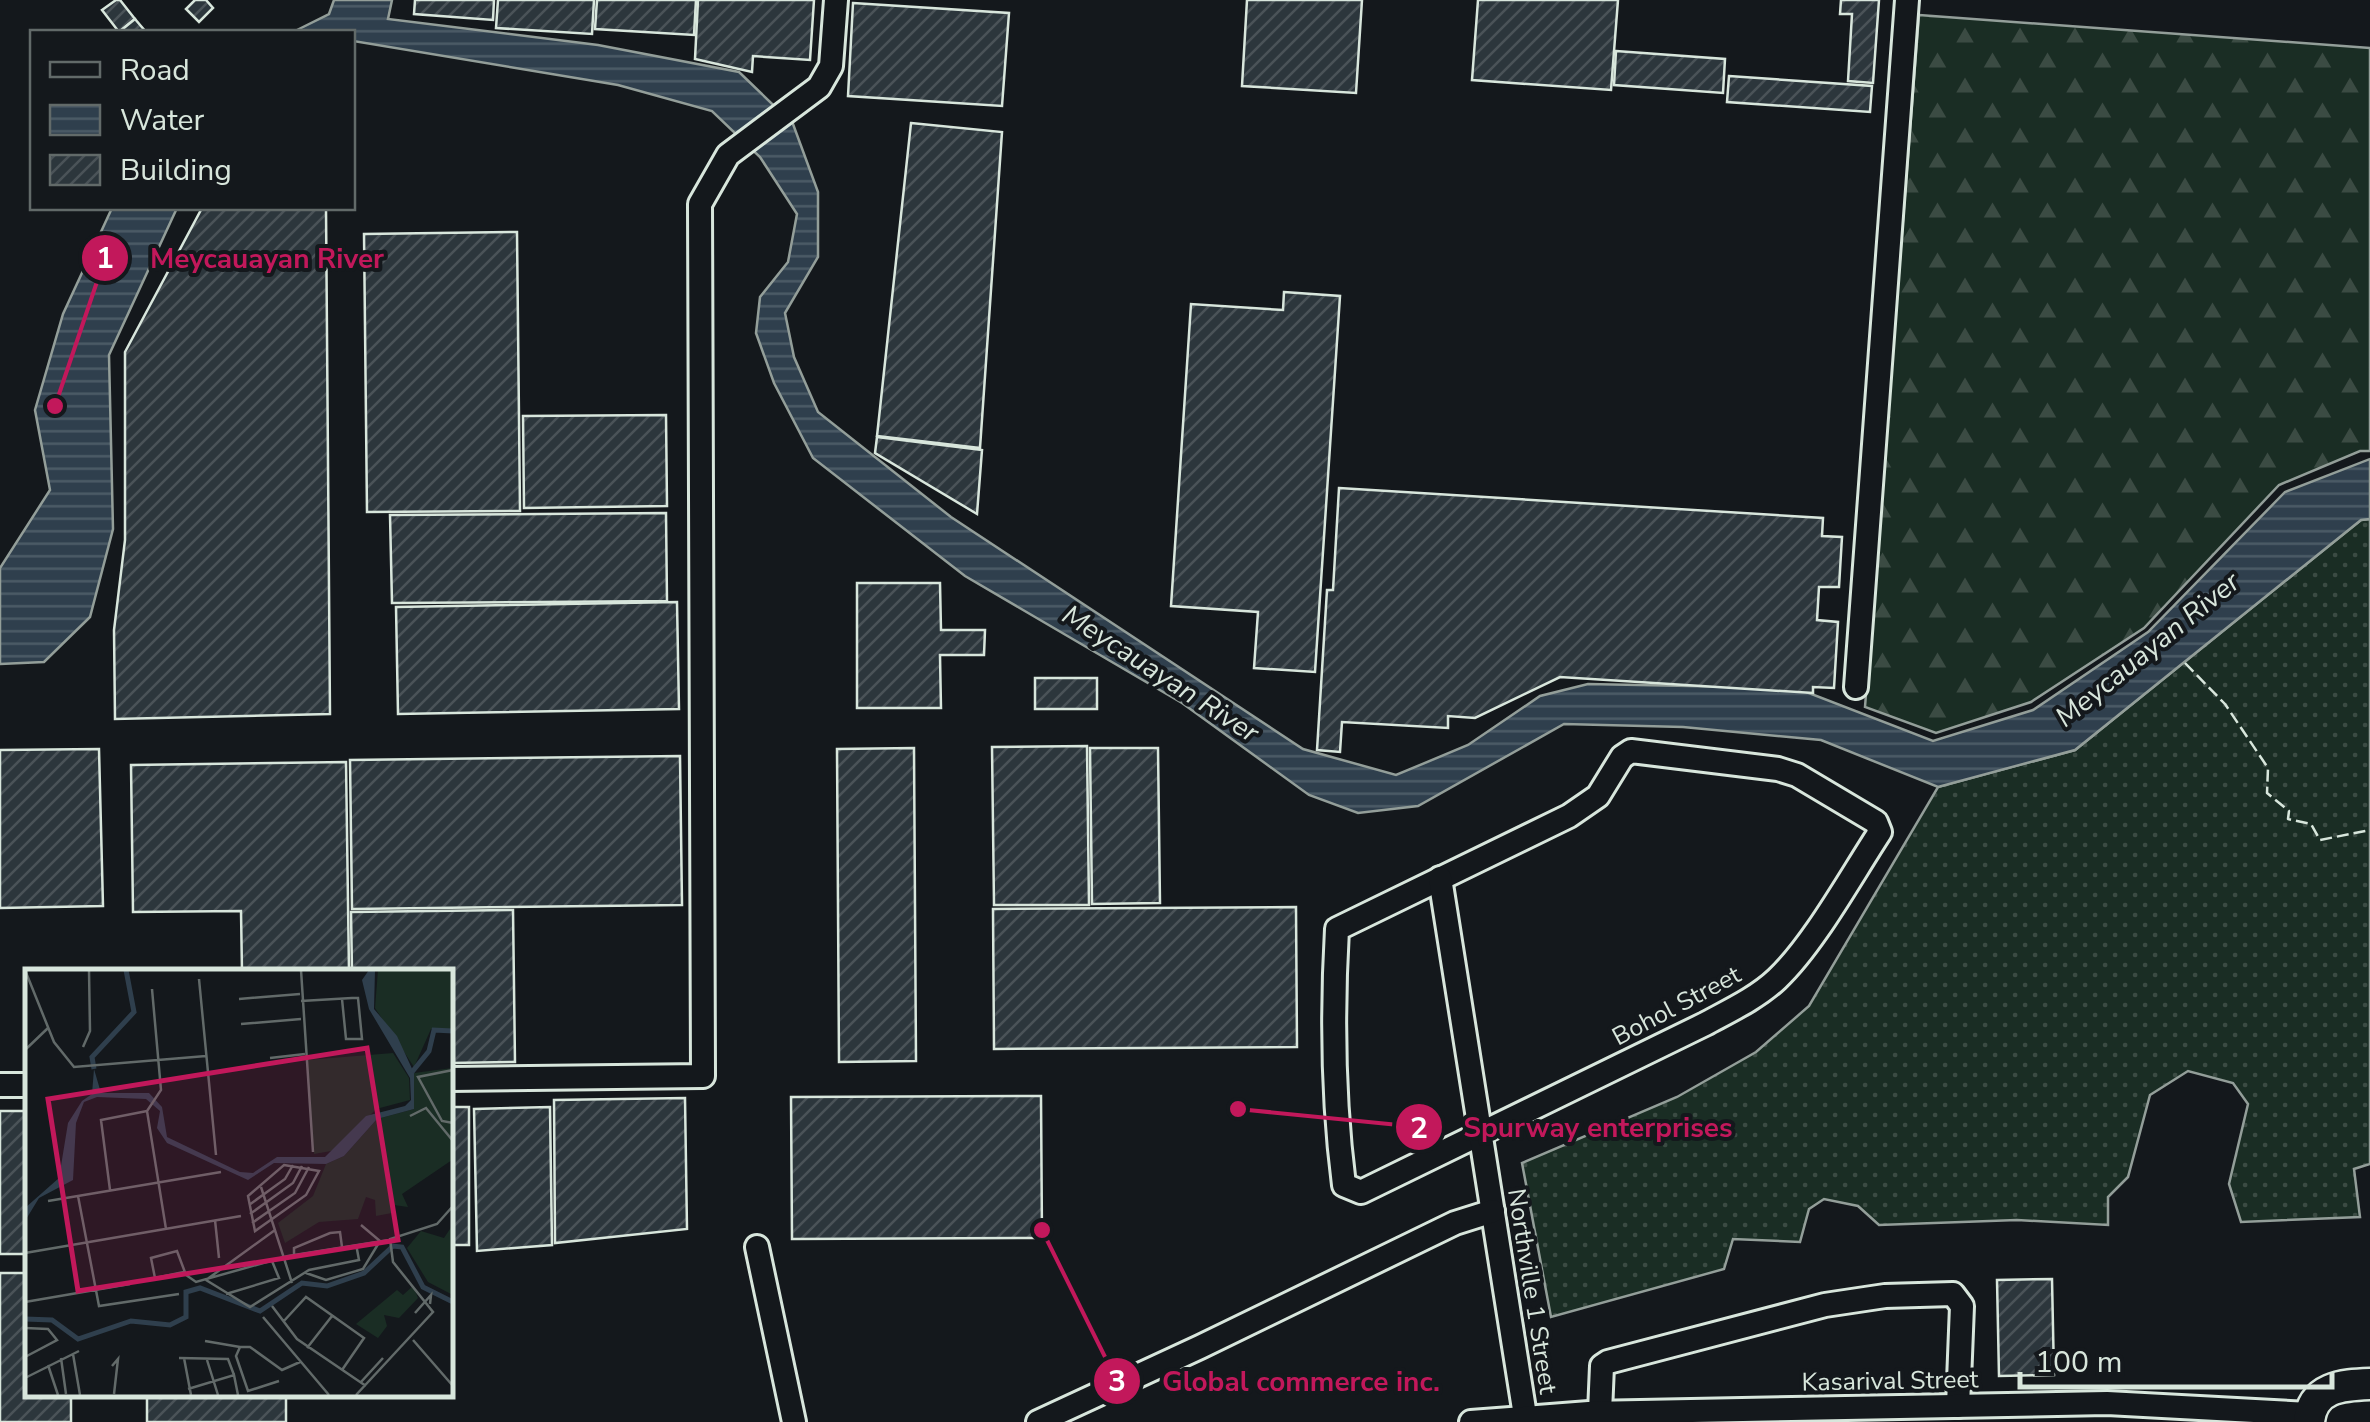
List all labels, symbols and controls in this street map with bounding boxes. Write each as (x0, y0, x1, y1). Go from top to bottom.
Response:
legend (30, 30, 355, 210)
text: Road (120, 50, 190, 91)
text: Water (120, 100, 205, 141)
text: Building (120, 150, 232, 191)
callout: Meycauayan River (80, 229, 404, 287)
text: 1 (96, 238, 114, 279)
text: Meycauayan River (150, 240, 384, 278)
water label: Meycauayan River (2047, 563, 2249, 736)
water label: Meycauayan River (1055, 596, 1267, 752)
street label: Bohol Street (1606, 958, 1747, 1054)
inset map (25, 969, 452, 1397)
callout: Spurway enterprises (1394, 1098, 1753, 1156)
text: 2 (1410, 1108, 1428, 1149)
text: Spurway enterprises (1463, 1109, 1733, 1147)
street label: Northville 1 Street (1499, 1186, 1565, 1397)
scale bar (2020, 1327, 2332, 1389)
text: 100 m (2035, 1342, 2122, 1383)
callout: Global commerce inc. (1092, 1352, 1460, 1410)
text: 3 (1108, 1361, 1126, 1402)
street label: Kasarival Street (1801, 1362, 1979, 1400)
text: Global commerce inc. (1162, 1363, 1440, 1401)

